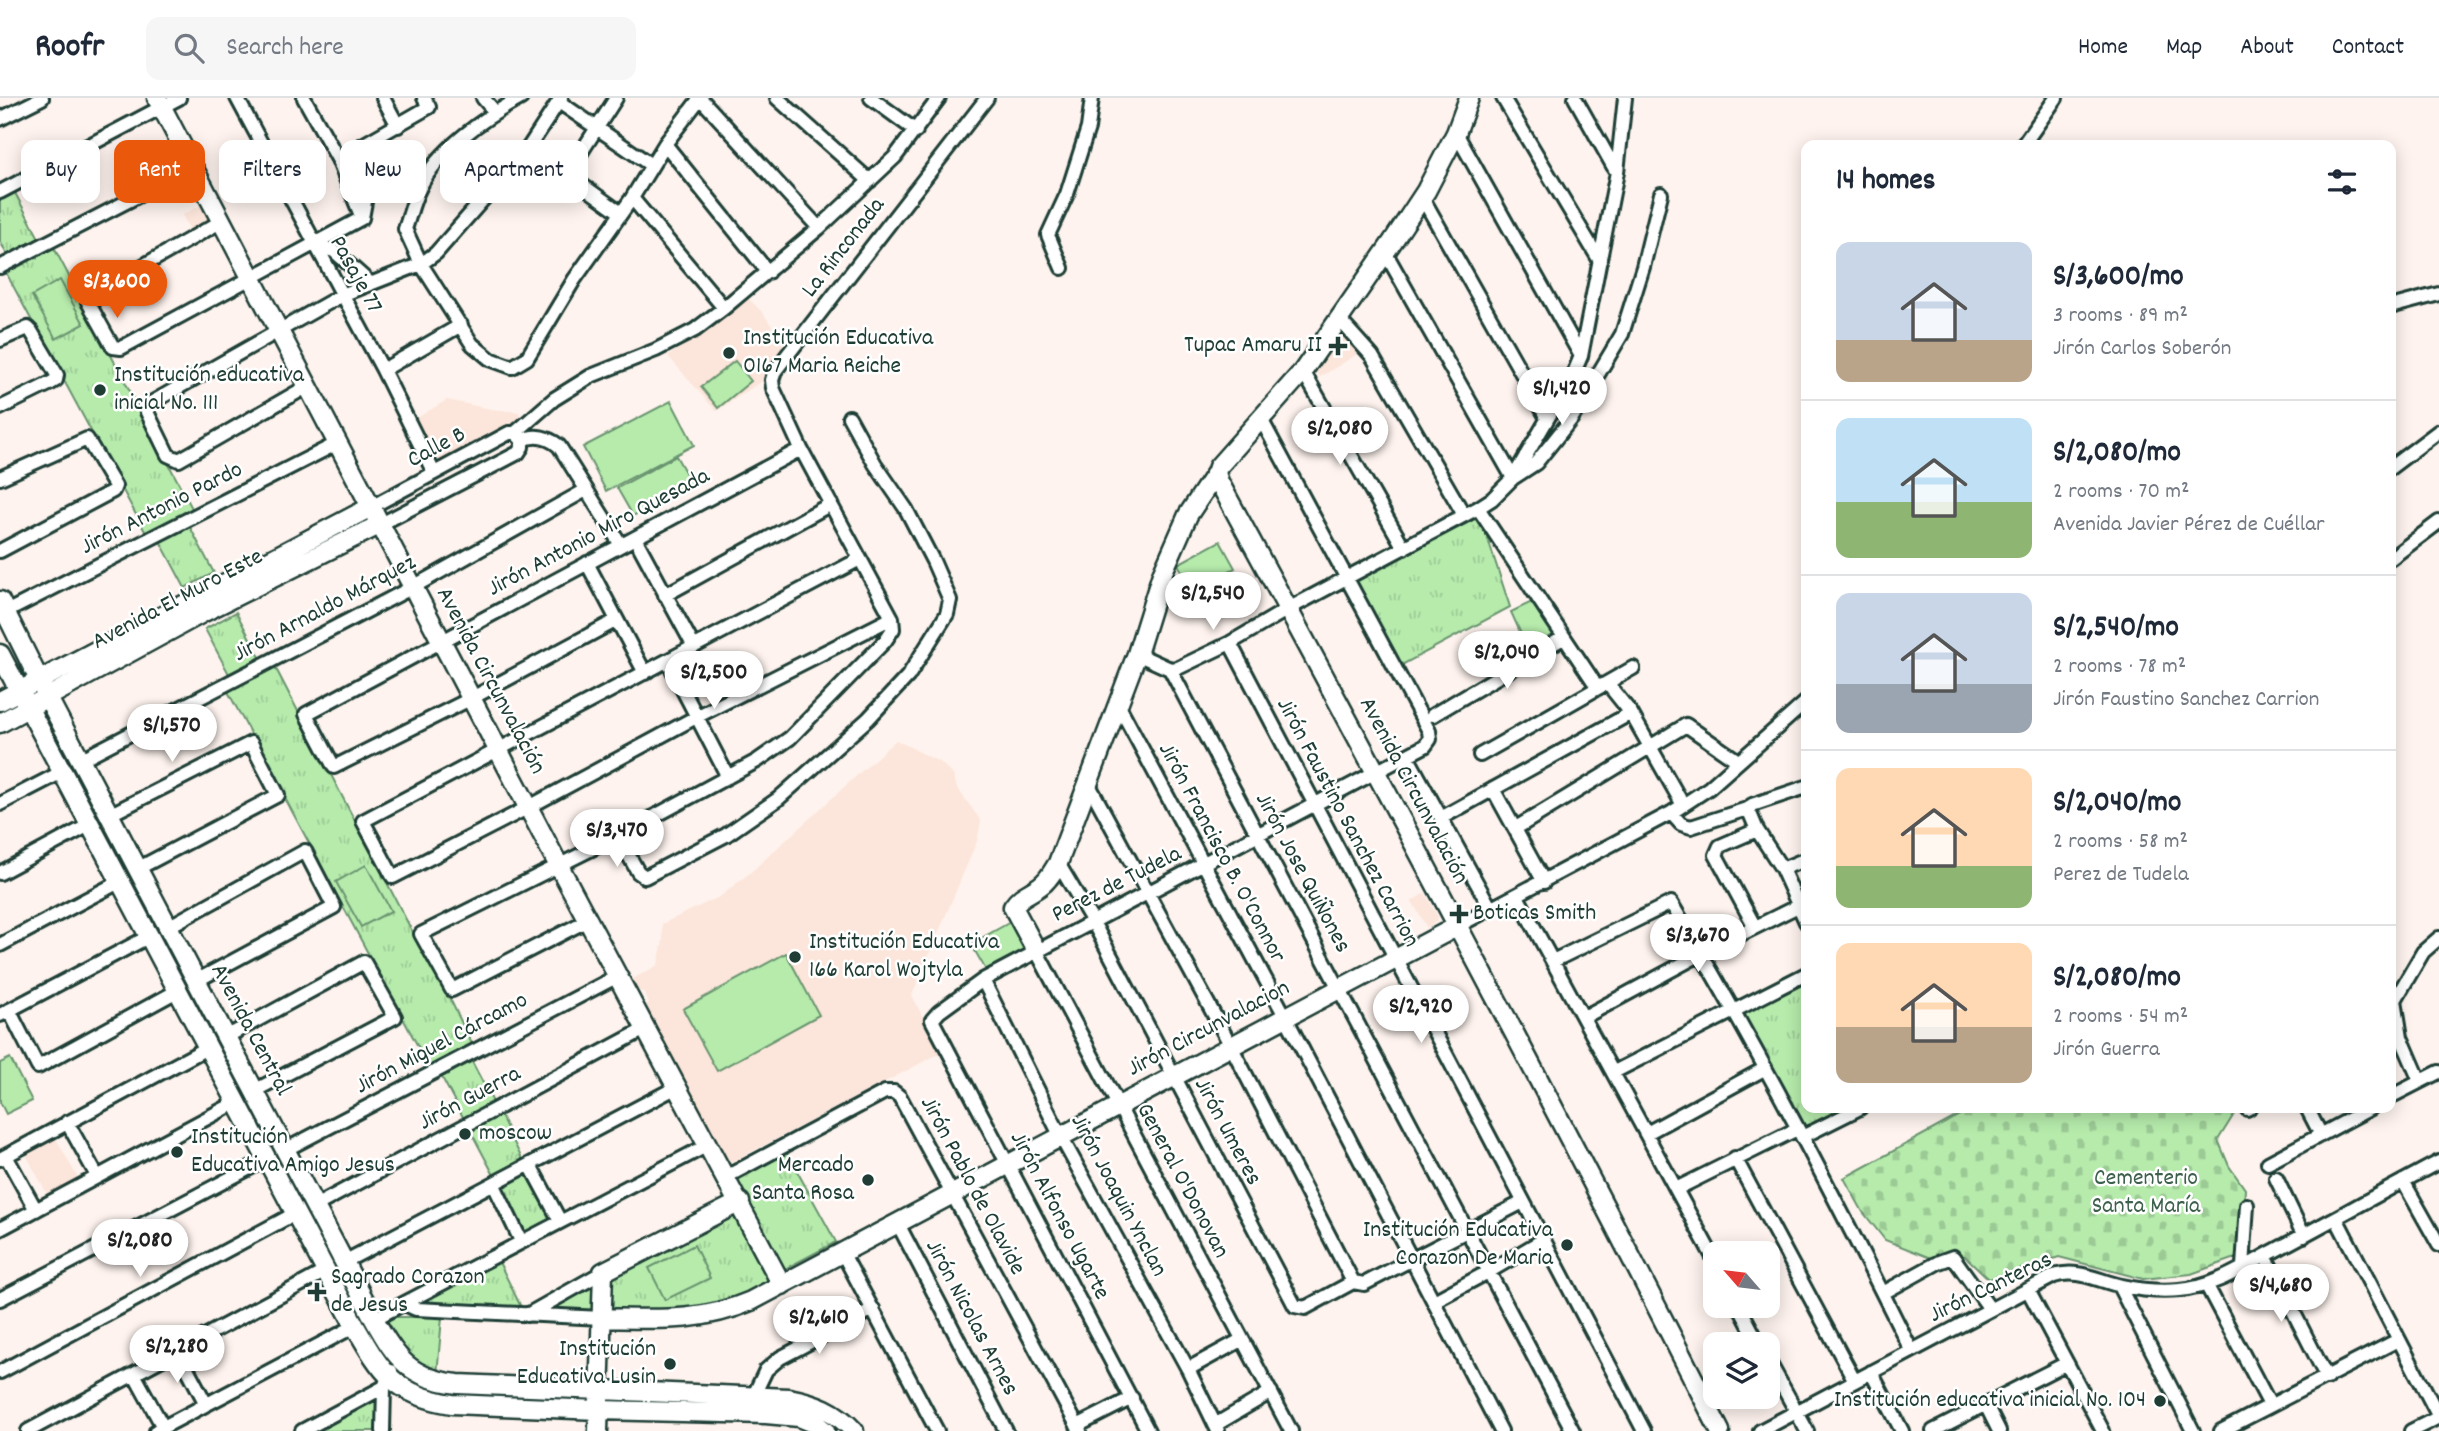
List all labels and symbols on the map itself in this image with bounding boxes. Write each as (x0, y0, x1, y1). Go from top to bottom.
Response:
street label: La Rinconada (794, 190, 894, 305)
street label: Pasaje 77 (320, 230, 390, 320)
pin: S/3,600 (52, 260, 182, 320)
place label: Institución Educativa 0167 Maria Reiche (743, 322, 934, 384)
place label: Tupac Amaru II (1184, 329, 1323, 363)
marker: Tupac Amaru II (1328, 336, 1348, 356)
marker: Institución Educativa 0167 Maria Reiche (721, 345, 737, 361)
place label: Institución educativa inicial No. 111 (114, 359, 305, 421)
pin: S/1,420 (1497, 368, 1627, 427)
marker: Institución educativa inicial No. 111 (92, 382, 108, 398)
pin: S/2,080 (1275, 408, 1405, 467)
street label: Calle B (402, 418, 472, 478)
street label: Jirón Antonio Pardo (75, 454, 249, 564)
street label: Jirón Antonio Miro Quesada (482, 460, 717, 606)
street label: Avenida El Muro Este (87, 541, 269, 659)
street label: Jirón Arnaldo Márquez (228, 546, 422, 672)
pin: S/2,540 (1148, 573, 1278, 632)
street label: Avenida Circunvalación (426, 581, 554, 781)
pin: S/2,040 (1442, 632, 1572, 691)
pin: S/2,500 (649, 652, 779, 711)
street label: Avenida Circunvalación (1349, 691, 1477, 891)
street label: Jirón Faustino Sanchez Carrion (1267, 692, 1427, 954)
pin: S/1,570 (107, 704, 237, 764)
street label: Jirón Francisco B. O'Connor (1149, 737, 1294, 969)
street label: Jirón Jose QuiÑones (1245, 787, 1359, 959)
pin: S/3,470 (552, 810, 682, 869)
street label: Perez de Tudela (1046, 837, 1188, 932)
place label: Boticas Smith (1473, 897, 1596, 931)
marker: Boticas Smith (1451, 906, 1467, 922)
pin: S/3,670 (1633, 914, 1763, 974)
place label: Institución Educativa 166 Karol Wojtyla (809, 926, 1000, 988)
marker: Institución Educativa 166 Karol Wojtyla (787, 949, 803, 965)
street label: Avenida Central (201, 958, 299, 1102)
street label: Jirón Circunvalacion (1122, 972, 1296, 1086)
street label: Jirón Miguel Cárcamo (350, 984, 534, 1104)
pin: S/2,920 (1356, 986, 1486, 1045)
street label: Jirón Guerra (413, 1057, 528, 1140)
street label: Jirón Umeres (1184, 1072, 1270, 1192)
street label: Jirón Pablo de Olavide (911, 1091, 1033, 1281)
street label: General O'Donovan (1127, 1097, 1237, 1265)
street label: Jirón Joaquin Ynclan (1061, 1109, 1175, 1283)
place label: moscow (479, 1117, 552, 1151)
place label: Institución Educativa Amigo Jesus (191, 1121, 395, 1183)
marker: moscow (457, 1126, 473, 1142)
street label: Jirón Alfonso Ugarte (1000, 1126, 1118, 1306)
marker: Institución Educativa Amigo Jesus (169, 1144, 185, 1160)
place label: Mercado Santa Rosa (752, 1149, 855, 1211)
park label: Cementerio Santa María (2092, 1162, 2201, 1224)
marker: Mercado Santa Rosa (860, 1172, 876, 1188)
place label: Institución Educativa Corazon De Maria (1363, 1214, 1554, 1276)
pin: S/2,080 (75, 1220, 205, 1279)
street label: Jirón Nicolas Arnes (916, 1234, 1026, 1402)
marker: Institución Educativa Corazon De Maria (1559, 1237, 1575, 1253)
north arrow (1703, 1241, 1780, 1318)
street label: Jirón Canteras (1924, 1244, 2058, 1332)
place label: Sagrado Corazon de Jesus (331, 1261, 485, 1323)
pin: S/4,680 (2216, 1264, 2346, 1324)
marker: Sagrado Corazon de Jesus (309, 1284, 325, 1300)
pin: S/2,610 (754, 1296, 884, 1356)
pin: S/2,280 (112, 1326, 242, 1385)
place label: Institución Educativa Lusin (517, 1333, 656, 1395)
marker: Institución Educativa Lusin (662, 1356, 678, 1372)
place label: Institución educativa inicial No. 104 (1834, 1384, 2146, 1418)
marker: Institución educativa inicial No. 104 (2152, 1393, 2168, 1409)

